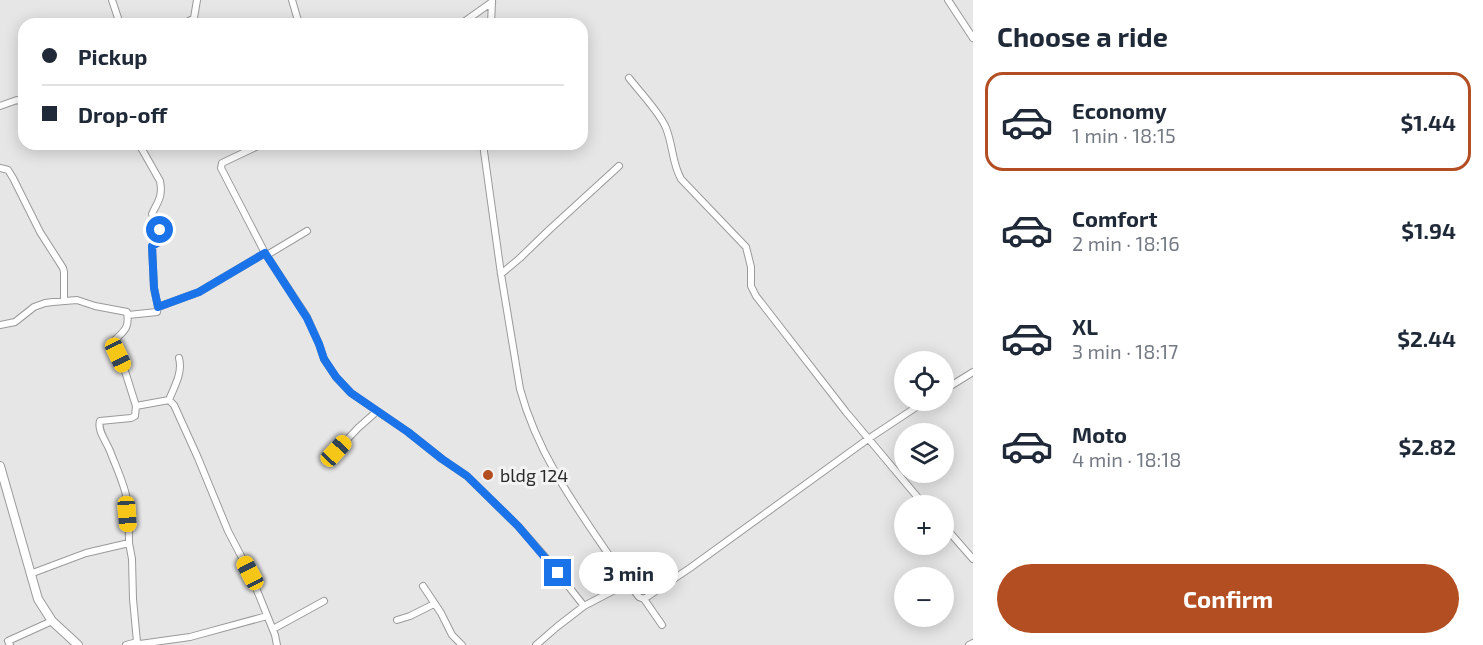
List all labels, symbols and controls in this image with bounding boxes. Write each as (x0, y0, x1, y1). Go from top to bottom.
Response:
text: Choose a ride (997, 20, 1168, 52)
text: Pickup (78, 43, 147, 69)
icon: car (1000, 95, 1054, 149)
text: Economy (1072, 97, 1167, 123)
text: Drop-off (78, 101, 167, 127)
text: $1.44 (1400, 109, 1456, 135)
text: 1 min · 18:15 (1072, 123, 1176, 147)
icon: car (1000, 203, 1054, 257)
text: Comfort (1072, 205, 1157, 231)
route start (146, 216, 173, 243)
text: $1.94 (1401, 217, 1456, 243)
text: 2 min · 18:16 (1072, 231, 1180, 255)
icon: car (1000, 311, 1054, 365)
text: XL (1072, 313, 1098, 339)
text: $2.44 (1397, 325, 1456, 351)
car (102, 335, 134, 375)
text: 3 min · 18:17 (1072, 339, 1178, 363)
map controls (894, 351, 954, 627)
button: locate (894, 351, 954, 411)
icon: car (1000, 419, 1054, 473)
text: Moto (1072, 421, 1127, 447)
button: layers (894, 423, 954, 483)
car (317, 432, 355, 470)
text: $2.82 (1399, 433, 1456, 459)
text: 4 min · 18:18 (1072, 447, 1181, 471)
place label: bldg 124 (500, 464, 568, 486)
marker: bldg 124 (481, 468, 495, 482)
car (117, 495, 137, 533)
button: + (894, 495, 954, 555)
callout: 3 min (579, 552, 678, 594)
car (234, 553, 266, 593)
route end (544, 559, 571, 586)
text: 3 min (603, 561, 654, 585)
button: Confirm (997, 564, 1459, 633)
button: − (894, 567, 954, 627)

